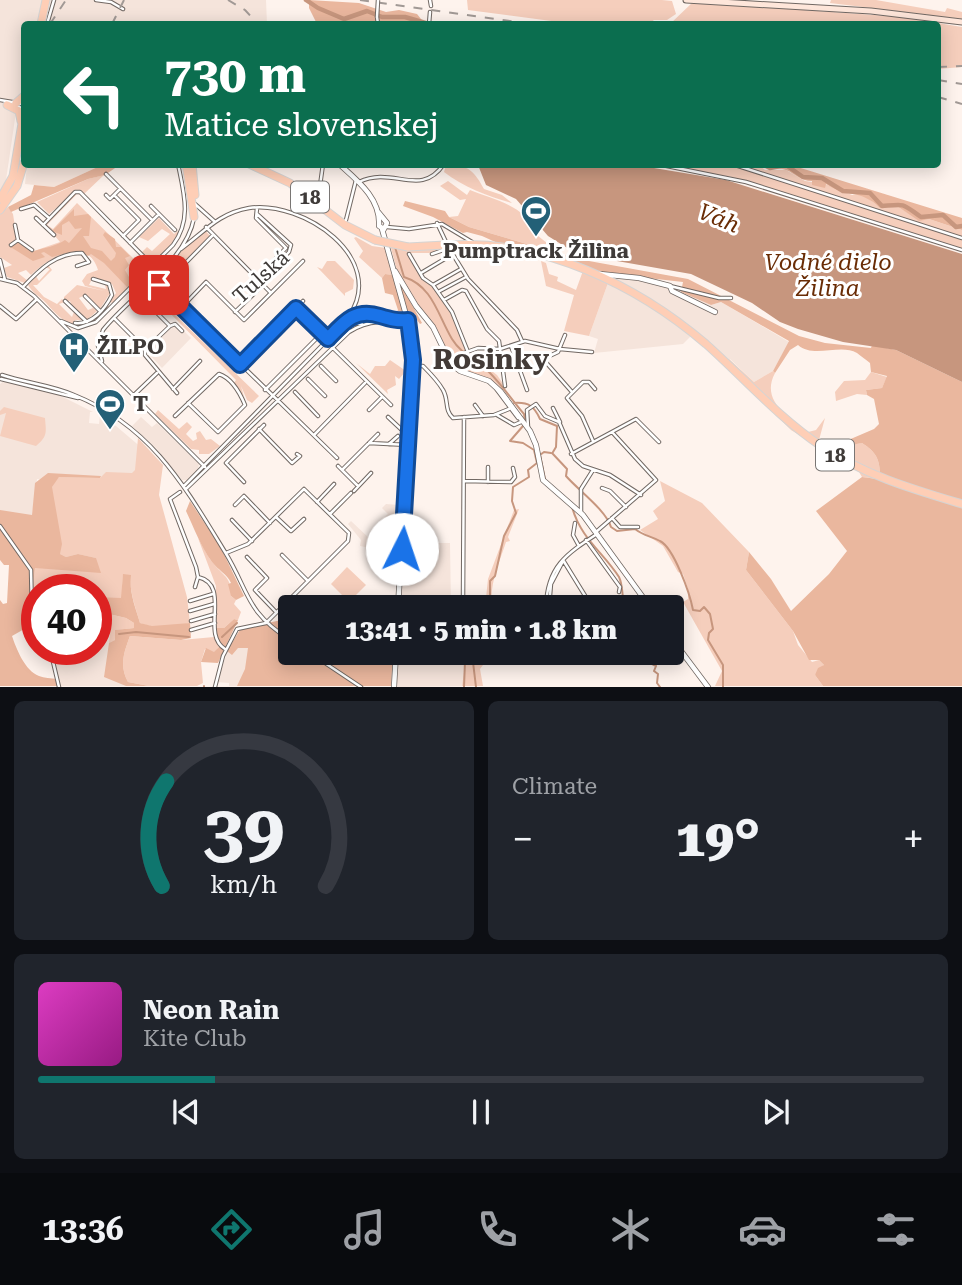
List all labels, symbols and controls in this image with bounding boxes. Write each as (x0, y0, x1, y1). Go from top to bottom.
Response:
text: 730 m (164, 47, 306, 104)
icon: left (49, 49, 140, 140)
text: Matice slovenskej (164, 106, 439, 144)
road number: 18 (291, 182, 329, 212)
sports icon: Pumptrack Žilina (519, 194, 553, 238)
water label: Váh (694, 198, 743, 239)
place label: Pumptrack Žilina (443, 239, 630, 263)
street label: Tulská (228, 245, 295, 308)
water label: Vodné dielo Žilina (764, 249, 892, 302)
pin (129, 255, 189, 315)
icon: arrive (140, 266, 178, 304)
hospital icon: ŽILPO (57, 330, 91, 374)
place label: ŽILPO (97, 335, 164, 359)
district label: Rosinky (433, 343, 549, 376)
sports icon: T (93, 387, 127, 431)
place label: T (133, 392, 148, 416)
road number: 18 (816, 440, 854, 470)
position arrow (365, 512, 439, 586)
speed limit sign: 40 (21, 574, 112, 665)
text: 13:41 · 5 min · 1.8 km (345, 615, 617, 645)
text: Climate (512, 773, 597, 800)
text: 39 (203, 790, 285, 875)
text: 19° (676, 808, 760, 869)
text: − (512, 817, 533, 861)
text: + (903, 817, 924, 861)
text: km/h (211, 870, 277, 899)
text: Neon Rain (143, 995, 279, 1025)
text: Kite Club (143, 1025, 247, 1052)
icon: previous (167, 1093, 205, 1131)
icon: pause (462, 1093, 500, 1131)
icon: next (757, 1093, 795, 1131)
icon: directions (207, 1205, 256, 1254)
icon: music (340, 1205, 389, 1254)
icon: phone (473, 1205, 522, 1254)
icon: climate (606, 1205, 655, 1254)
icon: car (738, 1205, 787, 1254)
icon: filters (871, 1205, 920, 1254)
text: 13:36 (42, 1210, 124, 1248)

